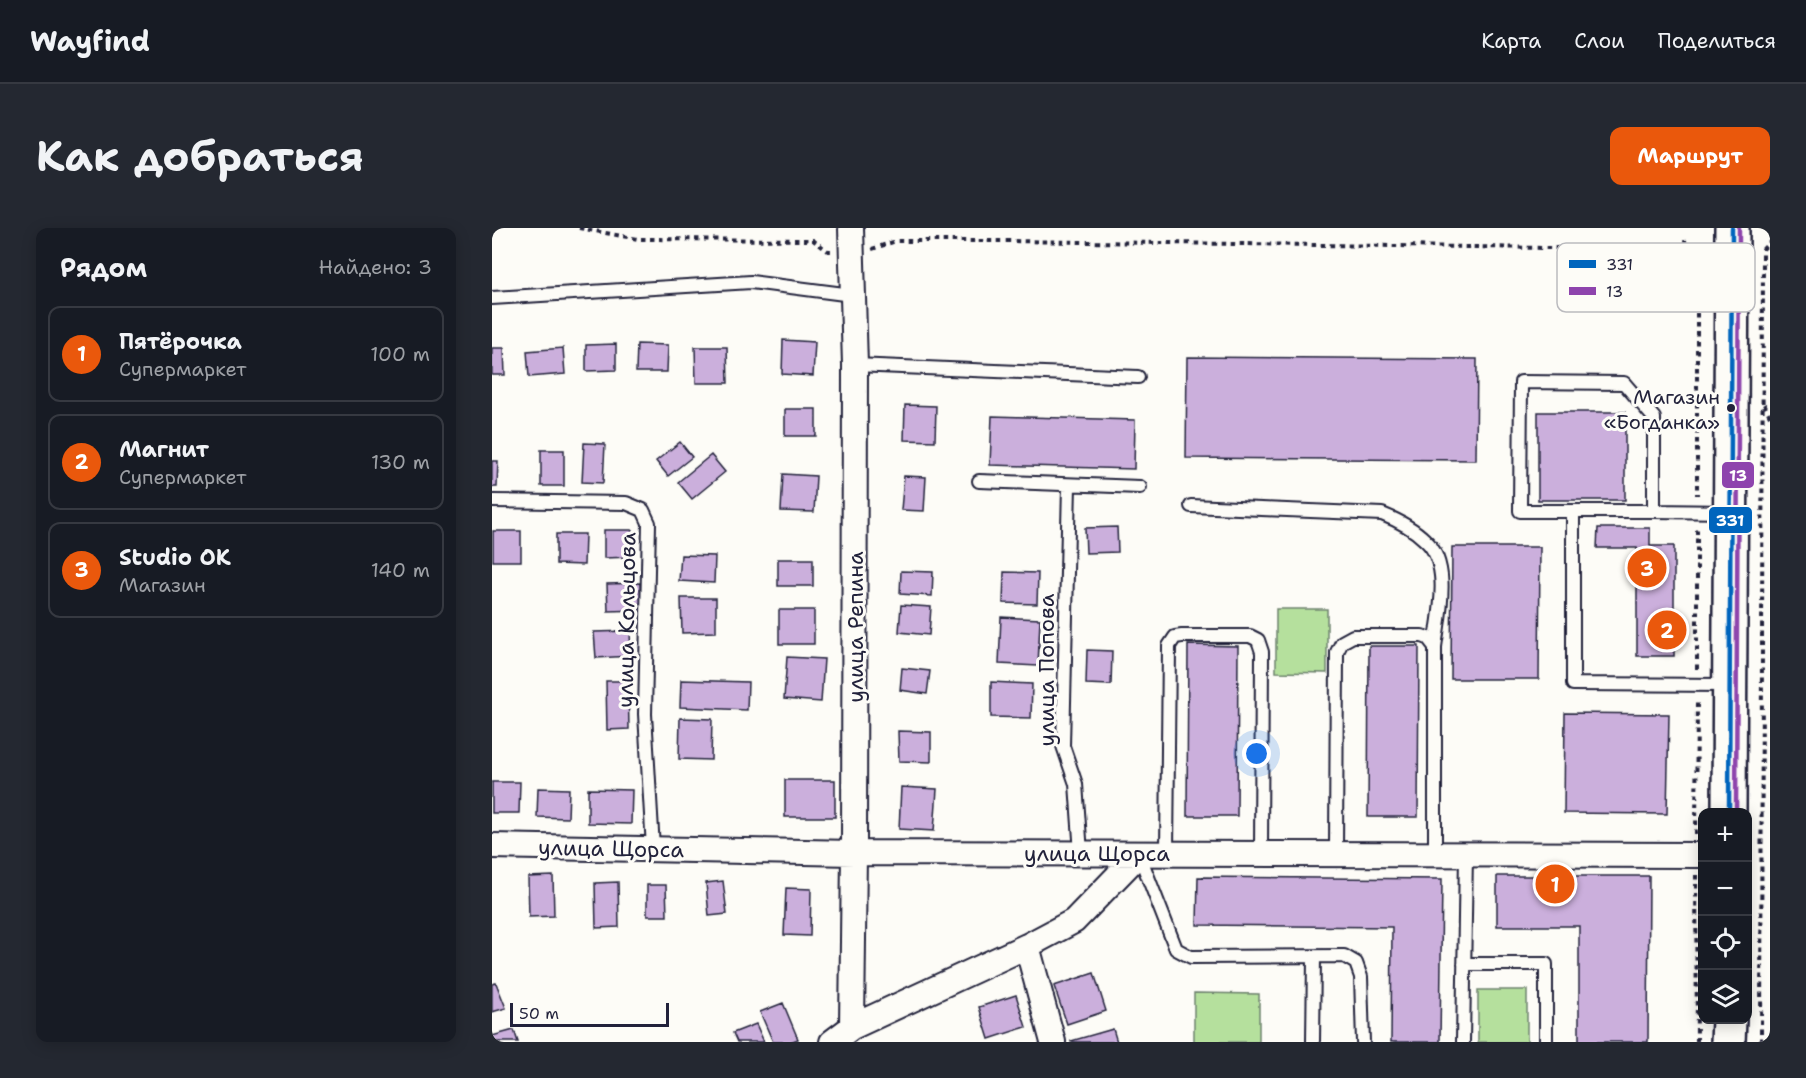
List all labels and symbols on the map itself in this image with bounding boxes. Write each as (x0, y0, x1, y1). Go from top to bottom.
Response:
legend (1557, 243, 1755, 312)
text: 331 (1606, 254, 1633, 275)
text: 13 (1606, 281, 1623, 302)
place label: Магазин «Богданка» (1604, 384, 1720, 435)
marker: Магазин «Богданка» (1725, 402, 1737, 414)
line badge: 13 (1721, 461, 1755, 489)
text: 13 (1729, 465, 1747, 486)
line badge: 331 (1708, 506, 1753, 534)
text: 331 (1716, 510, 1744, 531)
street label: улица Кольцова (610, 532, 643, 708)
pin: 3 (1628, 546, 1666, 590)
street label: улица Репина (841, 551, 870, 703)
street label: улица Попова (1032, 593, 1061, 746)
pin: 2 (1648, 608, 1686, 652)
your location (1242, 739, 1271, 768)
street label: улица Щорса (538, 833, 685, 864)
street label: улица Щорса (1024, 839, 1170, 868)
pin: 1 (1536, 862, 1574, 906)
scale bar (510, 1000, 669, 1028)

